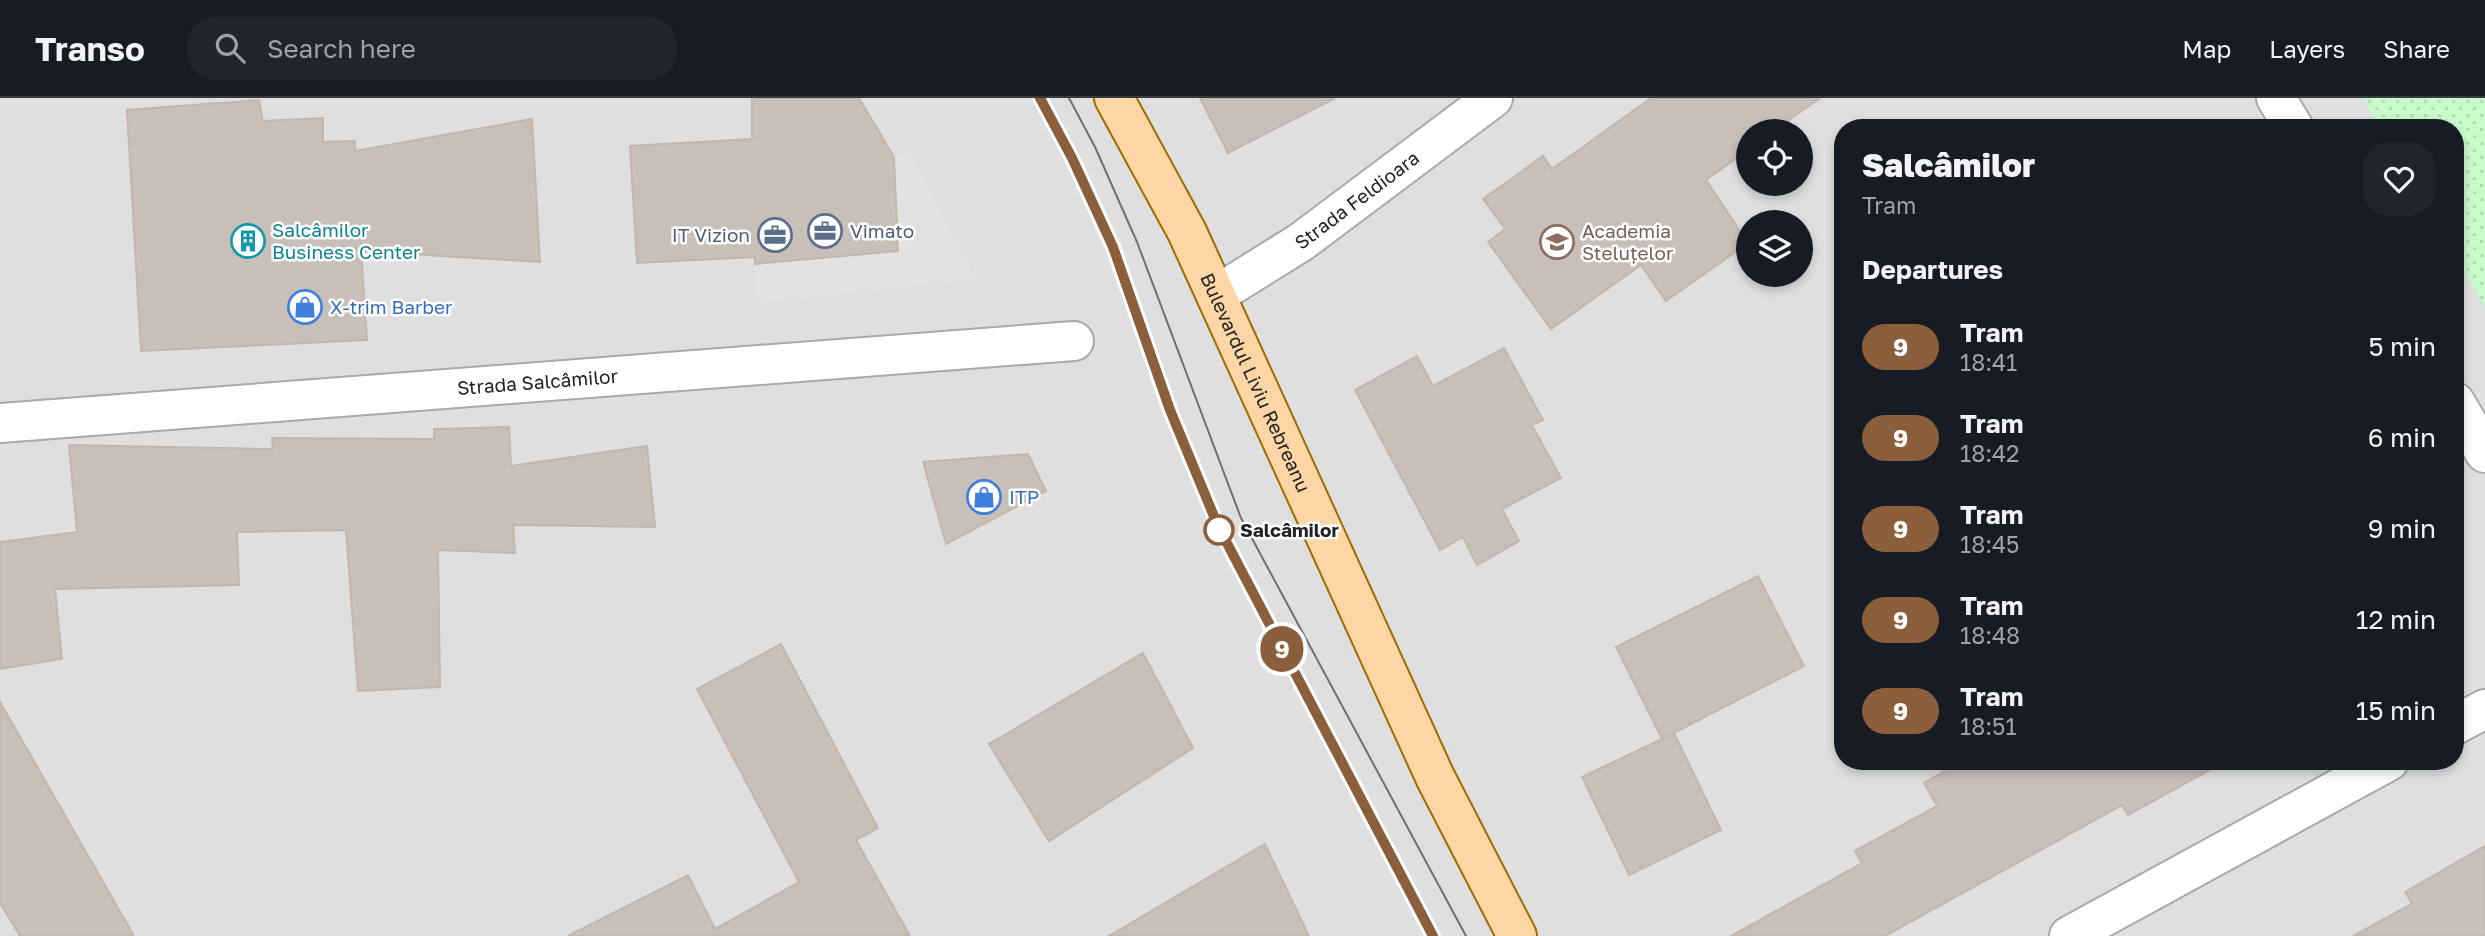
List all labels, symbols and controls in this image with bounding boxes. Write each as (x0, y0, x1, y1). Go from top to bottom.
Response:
search box (187, 17, 677, 80)
text: Transo (35, 29, 145, 68)
icon: search (211, 29, 249, 67)
text: Search here (267, 33, 416, 64)
text: Map (2182, 34, 2231, 63)
text: Layers (2269, 34, 2345, 63)
text: Share (2383, 34, 2450, 63)
map controls (1736, 119, 1813, 287)
button: locate (1736, 119, 1813, 196)
button: heart (2362, 142, 2436, 216)
text: Salcâmilor (1862, 145, 2035, 184)
street label: Strada Feldioara (1290, 146, 1423, 254)
text: Tram (1862, 191, 1916, 219)
button: layers (1736, 210, 1813, 287)
office icon: Vimato (806, 212, 844, 250)
office icon: IT Vizion (756, 216, 794, 254)
place label: Salcâmilor Business Center (272, 218, 421, 263)
place label: Vimato (850, 219, 914, 242)
place label: Academia Steluțelor (1582, 219, 1674, 264)
building icon: Salcâmilor Business Center (229, 222, 267, 260)
place label: IT Vizion (672, 223, 750, 246)
school or university icon: Academia Steluțelor (1538, 223, 1576, 261)
text: Departures (1862, 254, 2003, 285)
street label: Bulevardul Liviu Rebreanu (1196, 269, 1316, 496)
shop icon: X-trim Barber (286, 288, 324, 326)
place label: X-trim Barber (330, 295, 453, 318)
text: Tram (1960, 317, 2023, 348)
text: 5 min (2368, 331, 2436, 362)
text: 9 (1893, 332, 1908, 361)
text: 18:41 (1960, 348, 2017, 376)
street label: Strada Salcâmilor (456, 364, 619, 399)
text: Tram (1960, 408, 2023, 439)
text: 6 min (2368, 422, 2436, 453)
text: 9 (1893, 423, 1908, 452)
text: 18:42 (1960, 439, 2019, 467)
shop icon: ITP (965, 478, 1003, 516)
place label: ITP (1009, 485, 1039, 508)
text: Tram (1960, 499, 2023, 530)
text: 9 min (2368, 513, 2436, 544)
text: 9 (1893, 514, 1908, 543)
marker: Salcâmilor (1204, 515, 1234, 545)
place label: Salcâmilor (1240, 518, 1339, 541)
text: 18:45 (1960, 530, 2019, 558)
text: Tram (1960, 590, 2023, 621)
text: 12 min (2356, 604, 2436, 635)
text: 9 (1893, 605, 1908, 634)
text: 18:48 (1960, 621, 2020, 649)
line badge: 9 (1259, 626, 1305, 672)
text: 9 (1274, 634, 1290, 663)
text: Tram (1960, 681, 2023, 712)
text: 15 min (2356, 695, 2436, 726)
text: 9 (1893, 696, 1908, 725)
text: 18:51 (1960, 712, 2017, 740)

